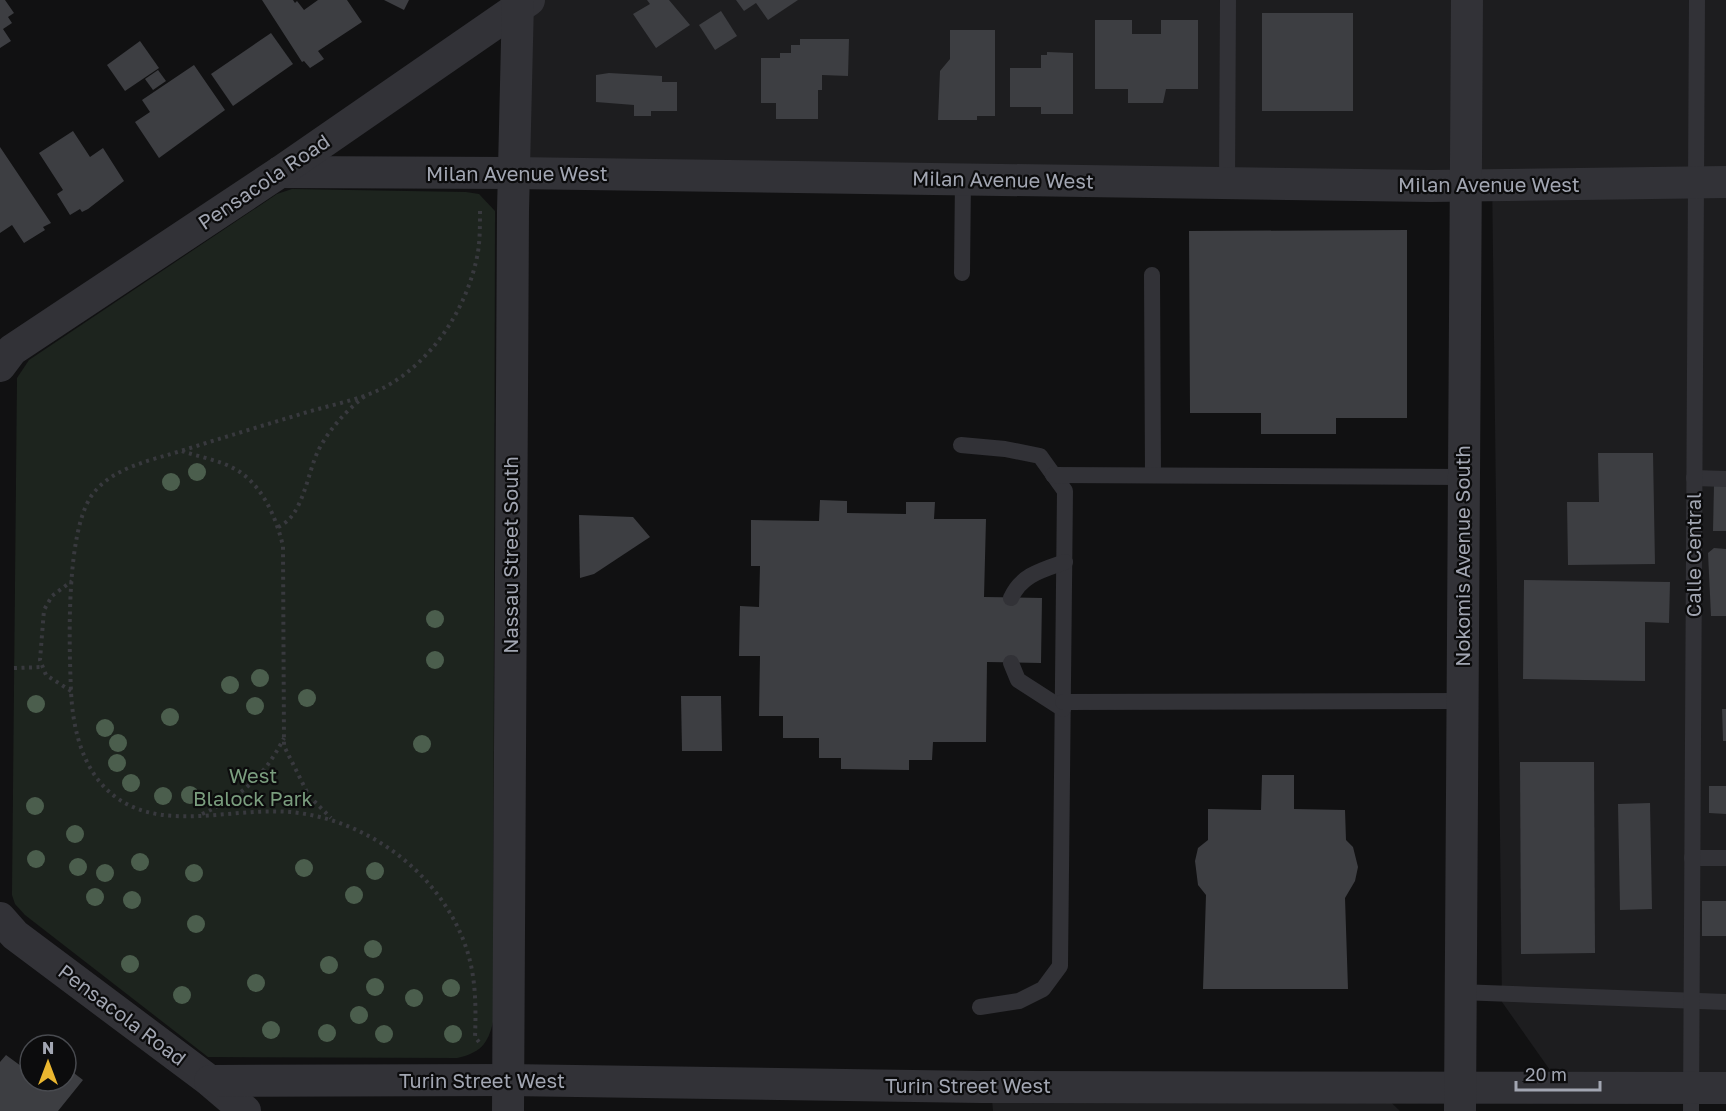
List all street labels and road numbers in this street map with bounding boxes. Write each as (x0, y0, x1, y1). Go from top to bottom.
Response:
street label: Pensacola Road (193, 128, 334, 234)
street label: Milan Avenue West (426, 161, 608, 185)
street label: Milan Avenue West (912, 165, 1094, 193)
street label: Milan Avenue West (1398, 172, 1580, 196)
street label: Nokomis Avenue South (1450, 445, 1474, 667)
street label: Nassau Street South (498, 456, 522, 654)
street label: Calle Central (1681, 493, 1705, 617)
street label: Pensacola Road (54, 958, 191, 1070)
street label: Turin Street West (399, 1068, 565, 1092)
street label: Turin Street West (885, 1073, 1051, 1097)

